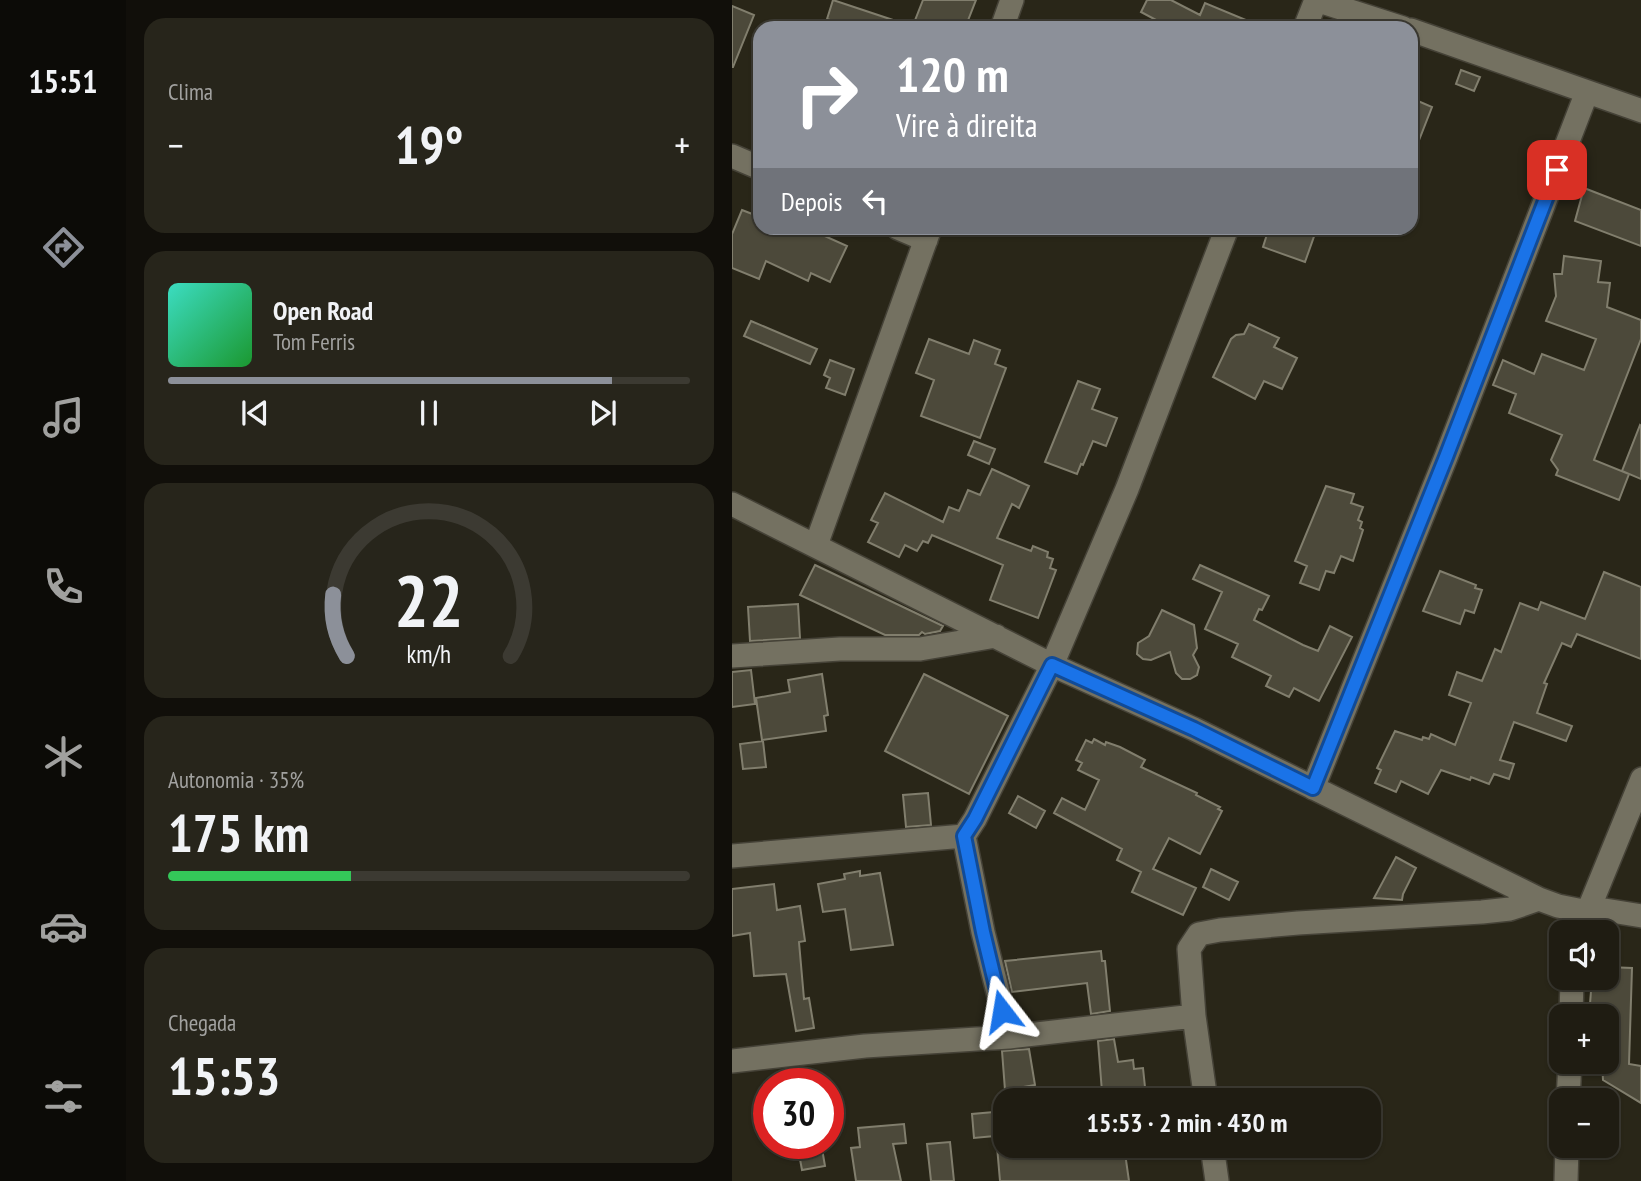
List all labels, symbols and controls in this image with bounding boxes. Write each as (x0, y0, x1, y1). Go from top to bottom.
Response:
text: 120 m (896, 42, 1009, 106)
icon: right (781, 49, 872, 140)
text: 15:51 (28, 60, 98, 102)
text: Clima (168, 77, 213, 106)
text: Vire à direita (896, 104, 1037, 146)
text: 19° (395, 111, 463, 178)
text: − (168, 120, 184, 169)
text: + (674, 120, 690, 169)
pin (1527, 140, 1587, 200)
icon: arrive (1538, 151, 1576, 189)
icon: left (856, 182, 894, 220)
text: Depois (781, 185, 842, 218)
icon: directions (39, 223, 88, 272)
text: Open Road (273, 294, 373, 327)
text: Tom Ferris (273, 327, 355, 356)
icon: music (39, 393, 88, 442)
icon: previous (236, 394, 274, 432)
icon: pause (410, 394, 448, 432)
icon: next (584, 394, 622, 432)
text: 22 (394, 553, 464, 647)
icon: phone (39, 562, 88, 611)
text: km/h (407, 638, 451, 670)
icon: climate (39, 732, 88, 781)
text: Autonomia · 35% (168, 765, 304, 794)
text: 175 km (168, 799, 309, 866)
icon: car (39, 902, 88, 951)
map controls (1549, 920, 1619, 1158)
button: sound (1549, 920, 1619, 990)
position arrow (965, 974, 1039, 1048)
button: + (1549, 1004, 1619, 1074)
text: Chegada (168, 1008, 236, 1037)
text: 15:53 (168, 1042, 280, 1109)
speed limit sign: 30 (753, 1068, 844, 1159)
icon: filters (39, 1072, 88, 1121)
button: − (1549, 1088, 1619, 1158)
text: 15:53 · 2 min · 430 m (1087, 1106, 1287, 1139)

